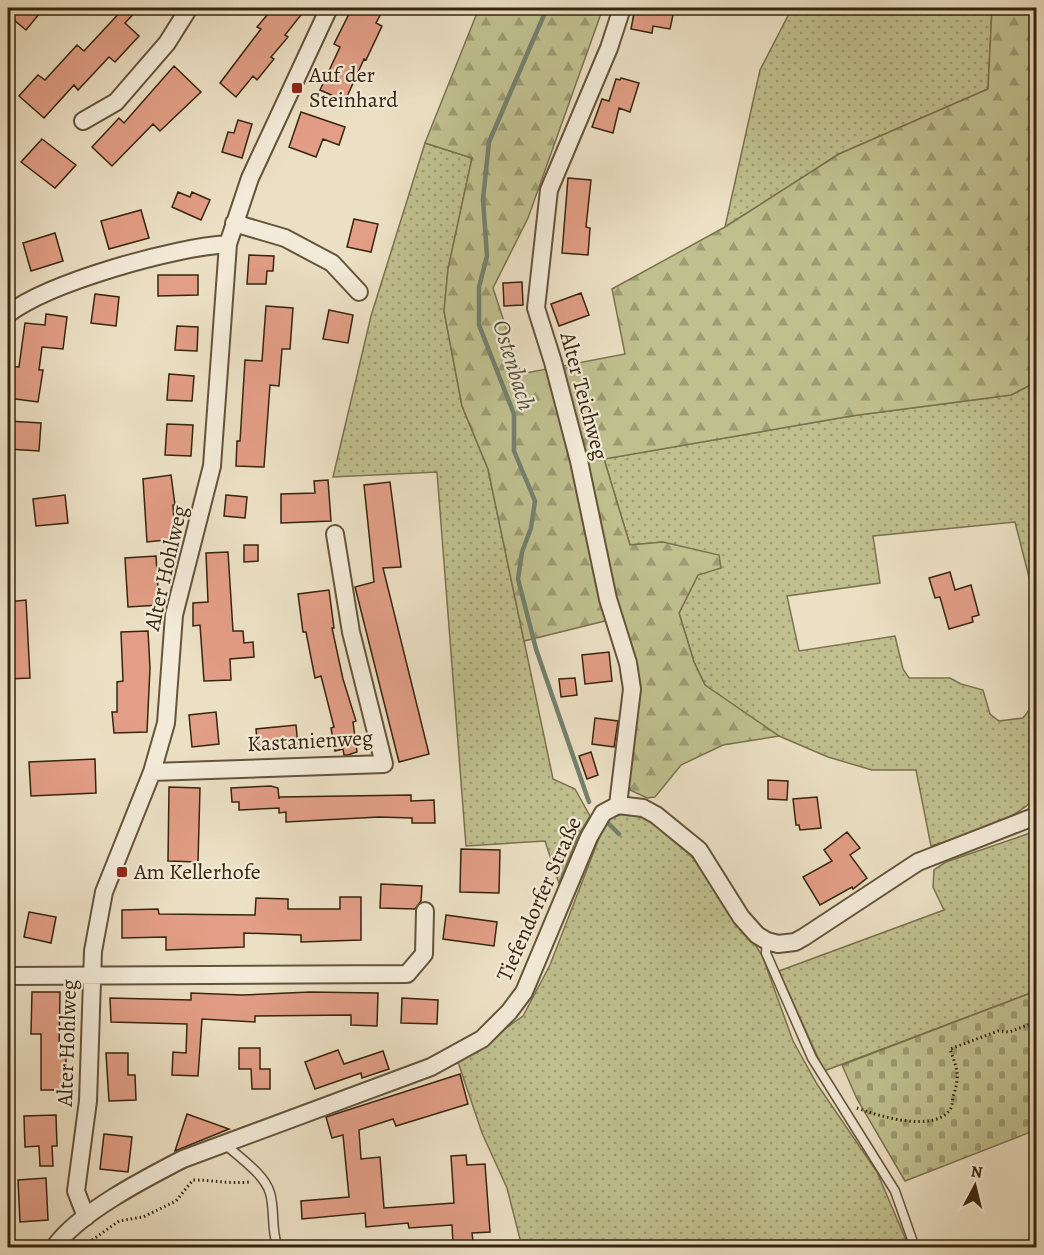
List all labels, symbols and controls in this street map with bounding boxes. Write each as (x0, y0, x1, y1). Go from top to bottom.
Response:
place label: Auf der Steinhard (308, 60, 398, 115)
marker: Auf der Steinhard (290, 81, 304, 95)
water label: Ostenbach (485, 316, 543, 414)
street label: Alter Teichweg (552, 328, 615, 463)
street label: Alter Hohlweg (137, 502, 195, 635)
street label: Kastanienweg (246, 723, 374, 759)
street label: Tiefendorfer Straße (489, 812, 589, 986)
place label: Am Kellerhofe (133, 857, 261, 887)
marker: Am Kellerhofe (115, 865, 129, 879)
street label: Alter Hohlweg (50, 979, 84, 1108)
north arrow (945, 1156, 1005, 1216)
text: N (970, 1160, 984, 1184)

